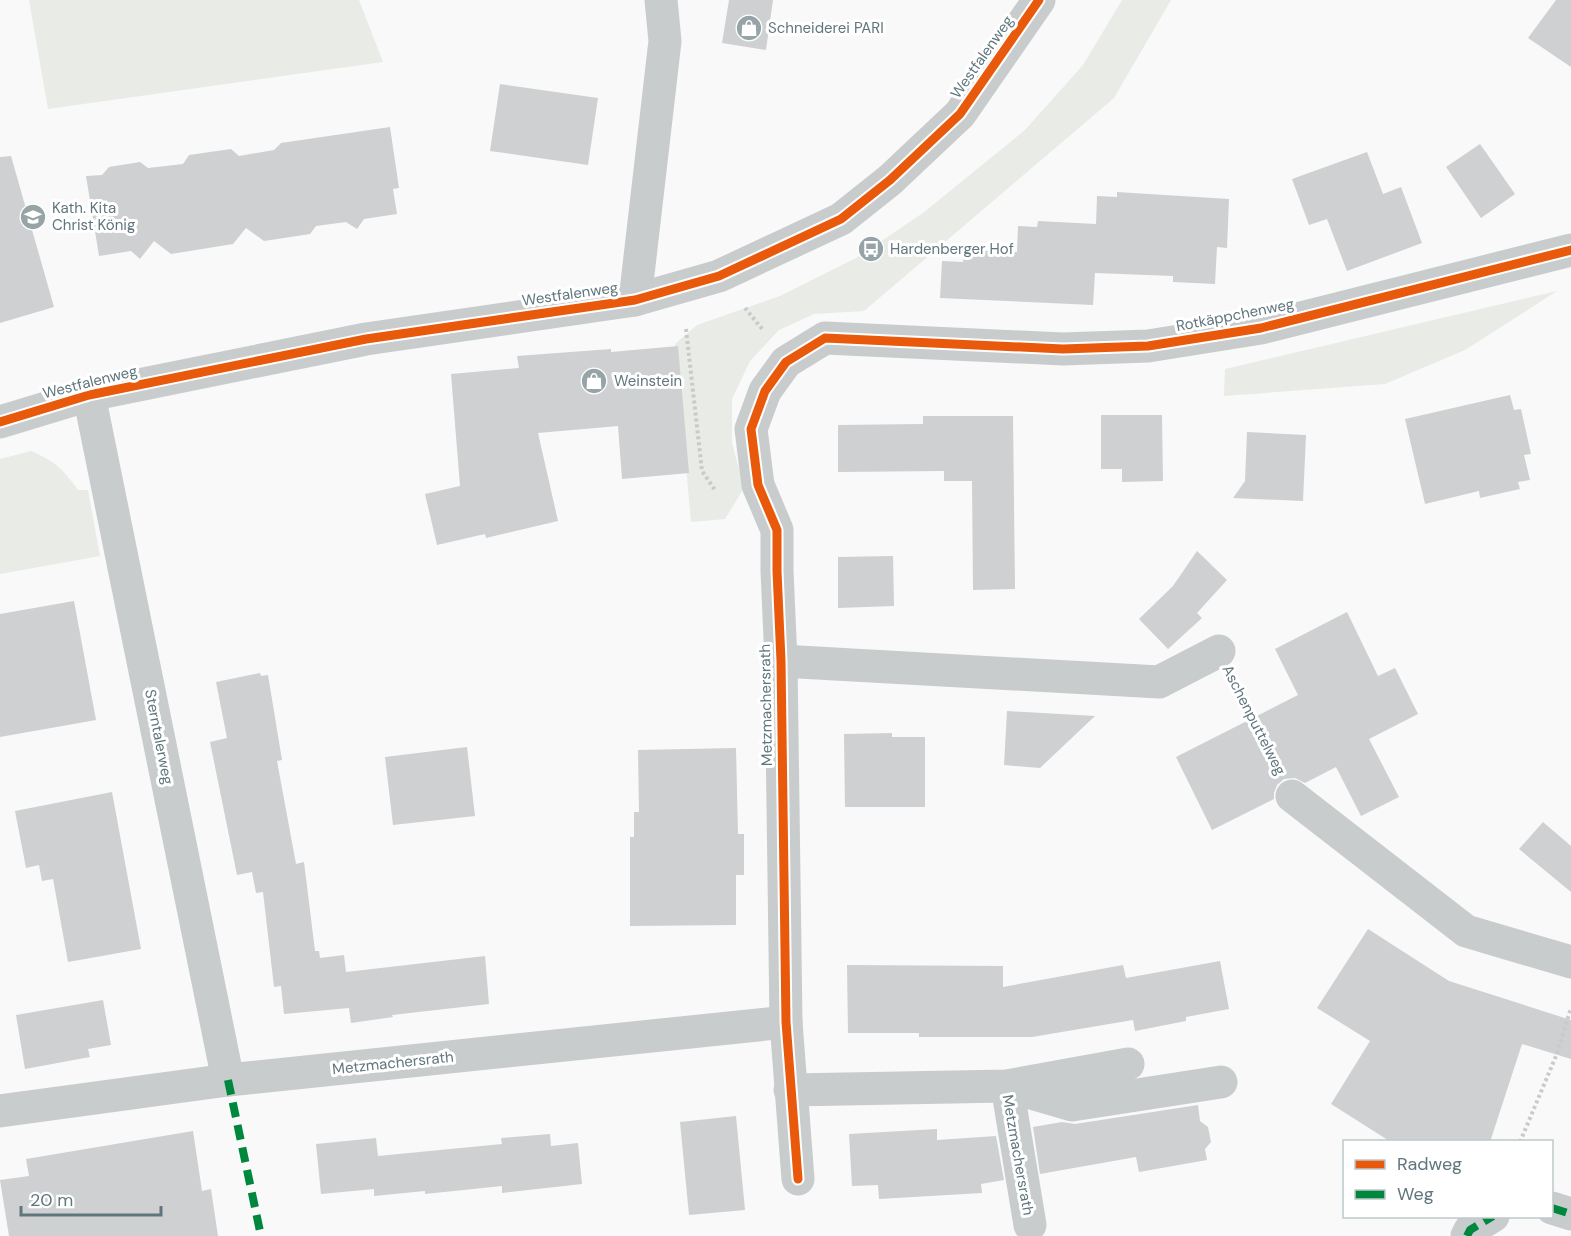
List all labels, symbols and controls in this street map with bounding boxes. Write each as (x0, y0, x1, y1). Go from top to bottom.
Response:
street label: Westfalenweg (946, 12, 1018, 102)
shop icon: Schneiderei PARI (734, 13, 764, 43)
place label: Schneiderei PARI (768, 18, 884, 38)
place label: Kath. Kita Christ König (52, 198, 135, 235)
school or university icon: Kath. Kita Christ König (18, 202, 48, 232)
bus stop icon: Hardenberger Hof (856, 234, 886, 264)
place label: Hardenberger Hof (890, 239, 1014, 259)
street label: Westfalenweg (521, 277, 619, 311)
street label: Rotkäppchenweg (1174, 294, 1296, 336)
street label: Westfalenweg (41, 361, 139, 403)
shop icon: Weinstein (579, 366, 609, 396)
place label: Weinstein (614, 371, 682, 391)
street label: Metzmachersrath (755, 644, 777, 766)
street label: Aschenputtelweg (1218, 661, 1290, 779)
street label: Sterntalerweg (140, 688, 178, 786)
street label: Metzmachersrath (331, 1047, 455, 1079)
street label: Metzmachersrath (998, 1093, 1038, 1217)
legend (1343, 1140, 1553, 1218)
text: Radweg (1397, 1152, 1462, 1176)
scale bar (21, 1179, 160, 1217)
text: Weg (1397, 1182, 1434, 1206)
text: 20 m (30, 1188, 73, 1212)

